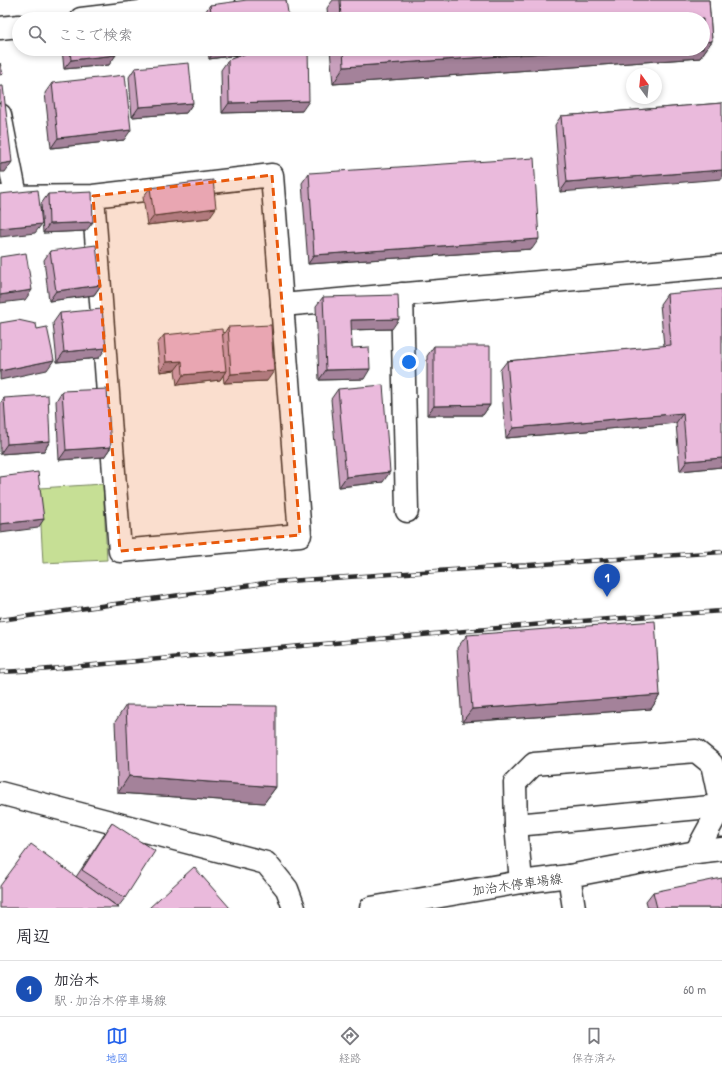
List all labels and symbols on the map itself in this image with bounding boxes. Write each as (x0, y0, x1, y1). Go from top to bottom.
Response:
north arrow (626, 68, 662, 104)
your location (399, 352, 419, 372)
pin: 1 (594, 564, 620, 597)
street label: 加治木停車場線 (471, 869, 564, 899)

